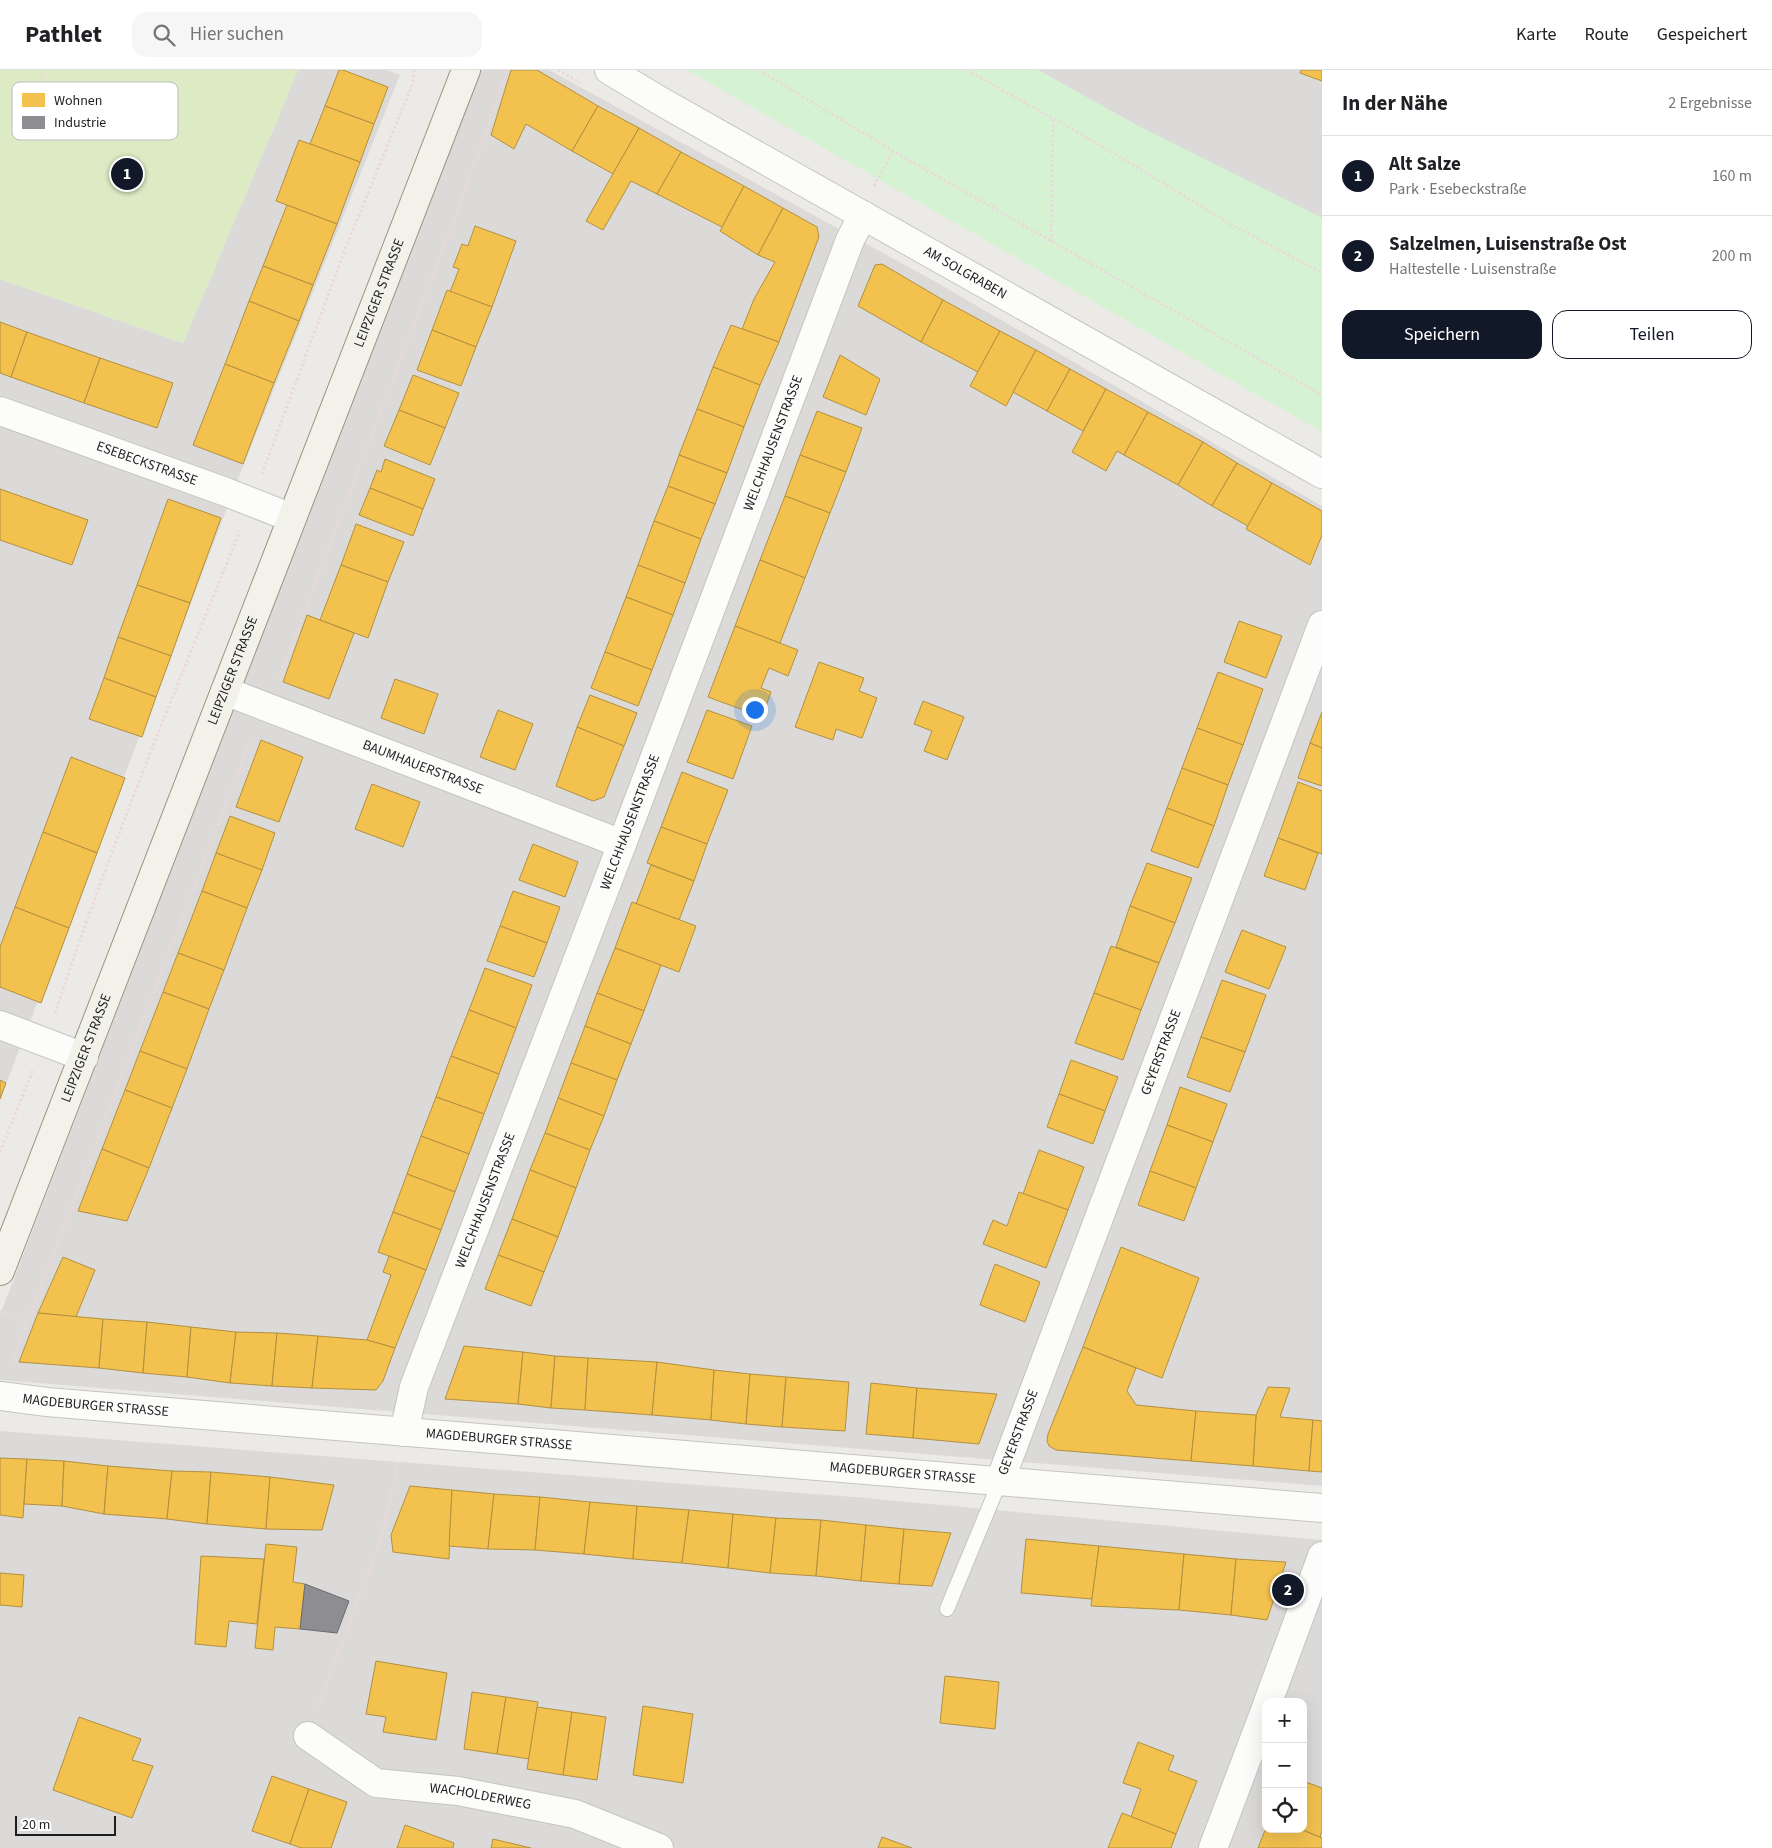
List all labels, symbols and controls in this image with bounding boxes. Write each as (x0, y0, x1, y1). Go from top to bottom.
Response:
search box (132, 12, 482, 57)
text: Pathlet (25, 17, 102, 52)
icon: search (150, 21, 178, 49)
text: Hier suchen (190, 21, 284, 48)
text: Karte (1516, 22, 1556, 47)
text: Route (1584, 22, 1629, 47)
text: Gespeichert (1657, 22, 1747, 47)
legend (12, 82, 178, 140)
text: In der Nähe (1342, 88, 1448, 118)
text: Wohnen (54, 91, 102, 111)
text: 2 Ergebnisse (1668, 92, 1752, 114)
text: Industrie (54, 113, 106, 133)
text: Alt Salze (1389, 151, 1461, 178)
pin: 1 (111, 155, 143, 193)
text: 1 (1354, 165, 1362, 187)
text: 160 m (1712, 165, 1752, 187)
text: Park · Esebeckstraße (1389, 178, 1527, 200)
text: Salzelmen, Luisenstraße Ost (1389, 231, 1626, 258)
street label: LEIPZIGER STRASSE (349, 236, 410, 350)
street label: AM SOLGRABEN (920, 241, 1011, 304)
text: 2 (1354, 245, 1362, 267)
text: 200 m (1712, 245, 1752, 267)
text: Haltestelle · Luisenstraße (1389, 258, 1557, 280)
button: Speichern (1342, 310, 1542, 359)
button: Teilen (1552, 310, 1752, 359)
street label: WELCHHAUSENSTRASSE (739, 372, 808, 514)
street label: ESEBECKSTRASSE (93, 436, 200, 491)
street label: LEIPZIGER STRASSE (203, 613, 263, 728)
your location (742, 697, 768, 723)
street label: BAUMHAUERSTRASSE (359, 735, 486, 800)
street label: WELCHHAUSENSTRASSE (595, 751, 665, 893)
street label: LEIPZIGER STRASSE (56, 991, 117, 1106)
street label: GEYERSTRASSE (1136, 1007, 1187, 1098)
street label: WELCHHAUSENSTRASSE (450, 1130, 521, 1271)
street label: GEYERSTRASSE (993, 1387, 1044, 1478)
street label: MAGDEBURGER STRASSE (21, 1389, 169, 1422)
street label: MAGDEBURGER STRASSE (425, 1424, 573, 1456)
street label: MAGDEBURGER STRASSE (829, 1457, 977, 1489)
pin: 2 (1272, 1571, 1304, 1609)
map controls (1262, 1698, 1307, 1833)
button: + (1262, 1698, 1307, 1743)
button: − (1262, 1743, 1307, 1788)
street label: WACHOLDERWEG (429, 1778, 533, 1815)
button: locate (1262, 1788, 1307, 1833)
scale bar (15, 1813, 116, 1836)
text: 20 m (22, 1815, 50, 1835)

